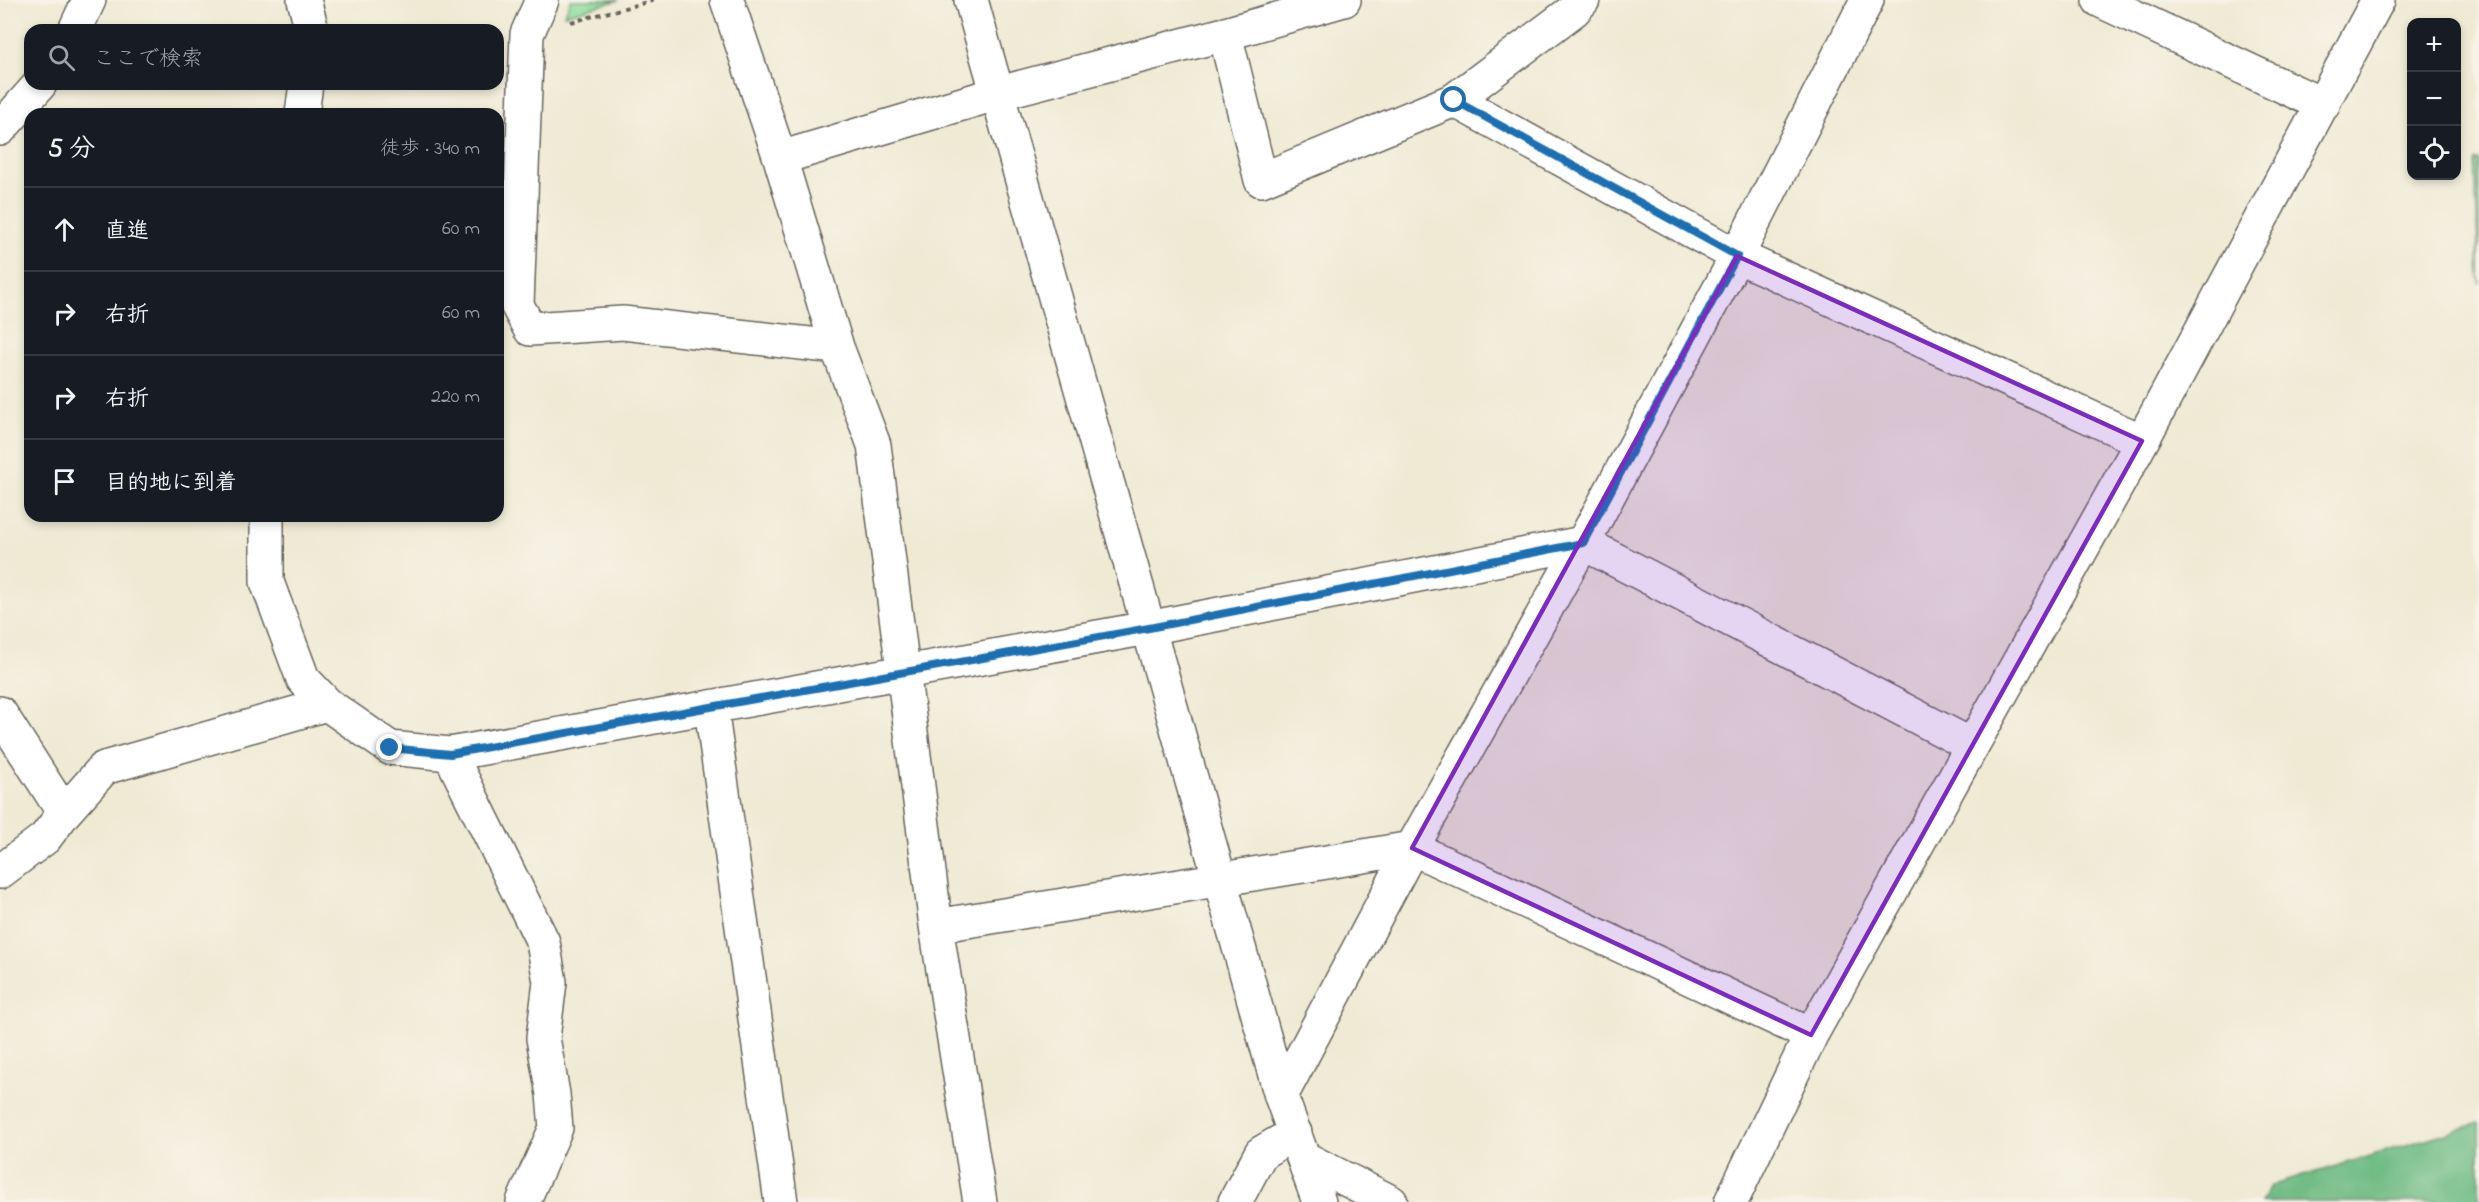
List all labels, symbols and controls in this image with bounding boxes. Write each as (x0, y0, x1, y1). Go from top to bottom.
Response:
map controls (2407, 18, 2461, 180)
button: + (2407, 18, 2461, 72)
search box (24, 24, 504, 90)
icon: search (45, 41, 78, 74)
text: ここで検索 (93, 44, 203, 76)
button: − (2407, 72, 2461, 126)
route start (1440, 86, 1466, 112)
button: locate (2407, 126, 2461, 180)
text: 5 分 (48, 131, 95, 169)
text: 徒歩 · 340 m (380, 135, 480, 164)
icon: ahead (48, 213, 81, 246)
text: 60 m (442, 215, 480, 244)
text: 直進 (105, 216, 149, 248)
icon: right (48, 297, 81, 330)
text: 60 m (442, 299, 480, 328)
text: 右折 (105, 300, 149, 332)
icon: right (48, 381, 81, 414)
text: 220 m (431, 383, 480, 412)
text: 右折 (105, 384, 149, 416)
icon: arrive (48, 465, 81, 498)
text: 目的地に到着 (105, 468, 237, 500)
route end (376, 734, 402, 760)

